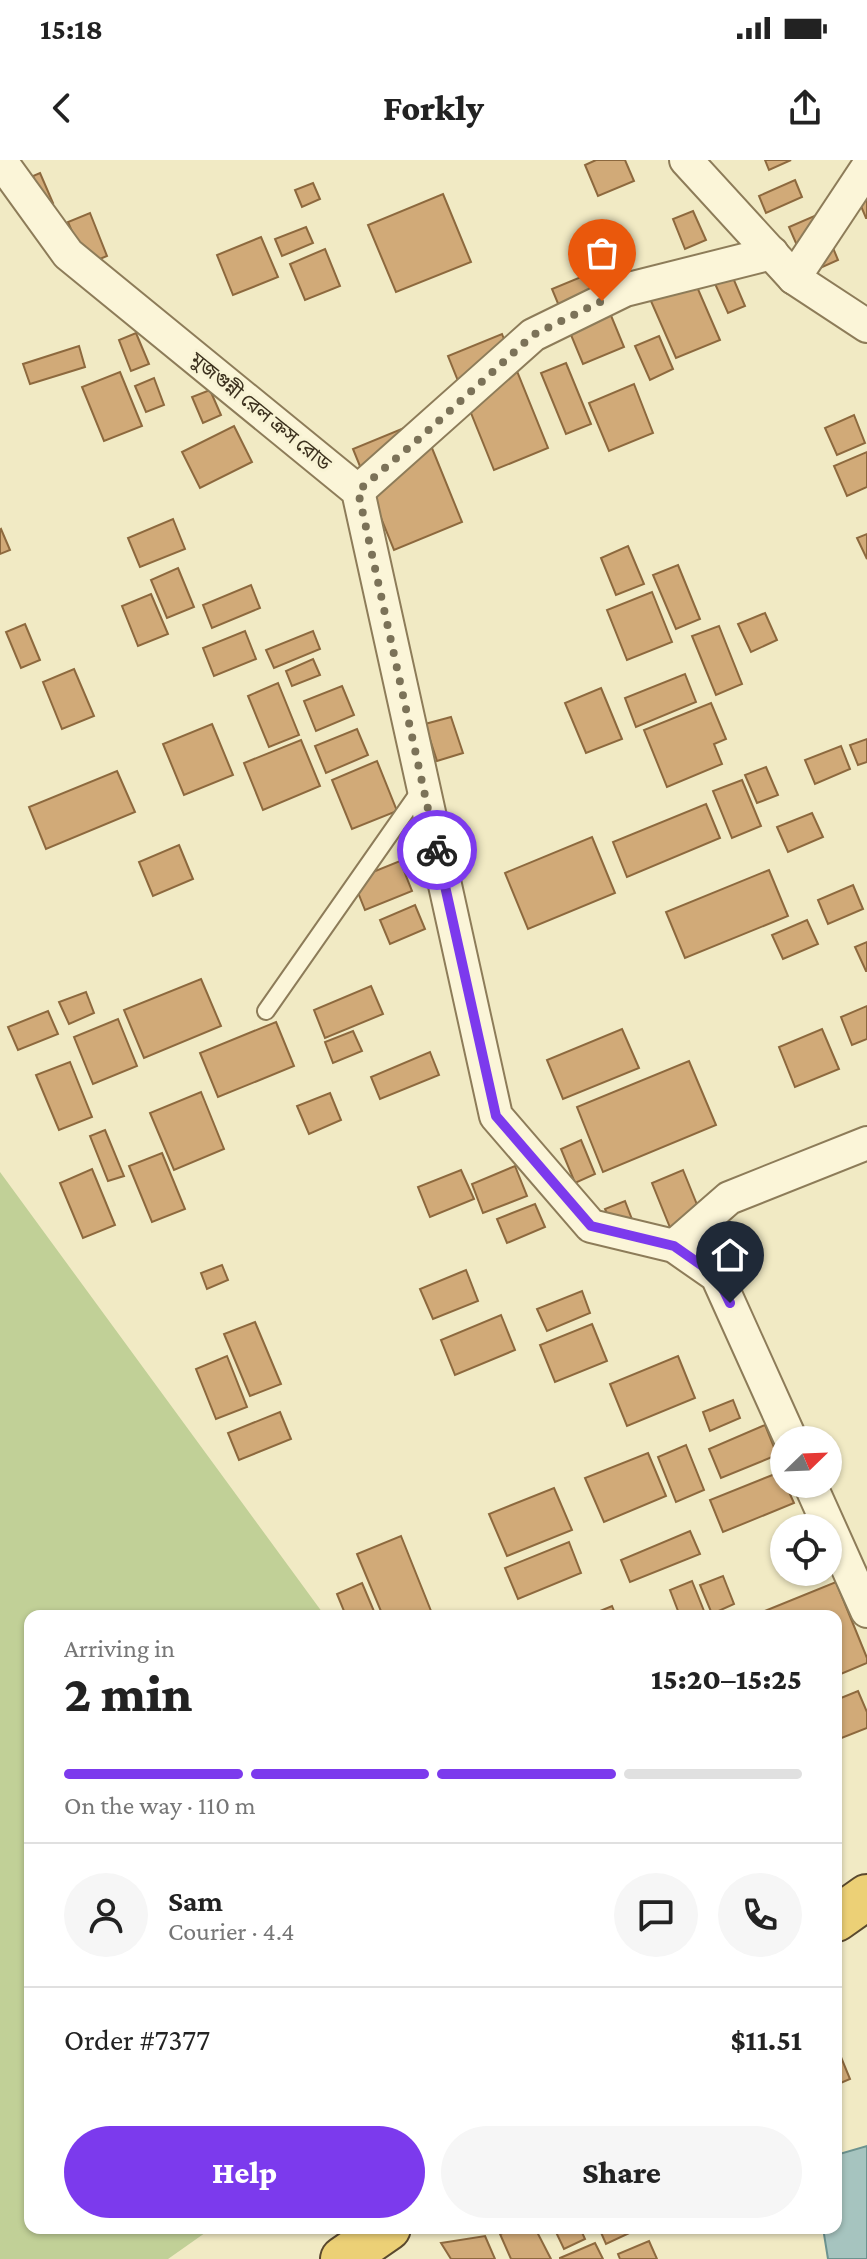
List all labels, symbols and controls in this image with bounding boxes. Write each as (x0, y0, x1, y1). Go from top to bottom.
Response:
text: 15:18 (40, 12, 103, 45)
icon: back (40, 86, 84, 130)
icon: share (783, 86, 827, 130)
text: Forkly (383, 88, 484, 128)
pin (568, 219, 636, 301)
icon: bag (580, 231, 624, 275)
street label: মুজগুন্নী রেল ক্রস রোড (185, 346, 337, 476)
courier (397, 810, 477, 890)
icon: bike (415, 828, 459, 872)
pin (696, 1221, 764, 1303)
icon: home (708, 1233, 752, 1277)
north arrow (770, 1426, 842, 1498)
map controls (770, 1426, 842, 1586)
button: locate (770, 1514, 842, 1586)
text: Arriving in (64, 1634, 175, 1663)
text: 15:20–15:25 (651, 1662, 802, 1695)
text: 2 min (64, 1664, 192, 1722)
text: On the way · 110 m (64, 1791, 256, 1820)
button: person (64, 1873, 148, 1957)
button: chat (614, 1873, 698, 1957)
button: phone (718, 1873, 802, 1957)
text: Sam (168, 1884, 223, 1917)
text: Courier · 4.4 (168, 1917, 294, 1946)
text: Order #7377 (64, 2023, 210, 2056)
text: $11.51 (730, 2023, 802, 2056)
button: Help (64, 2126, 425, 2218)
button: Share (441, 2126, 802, 2218)

